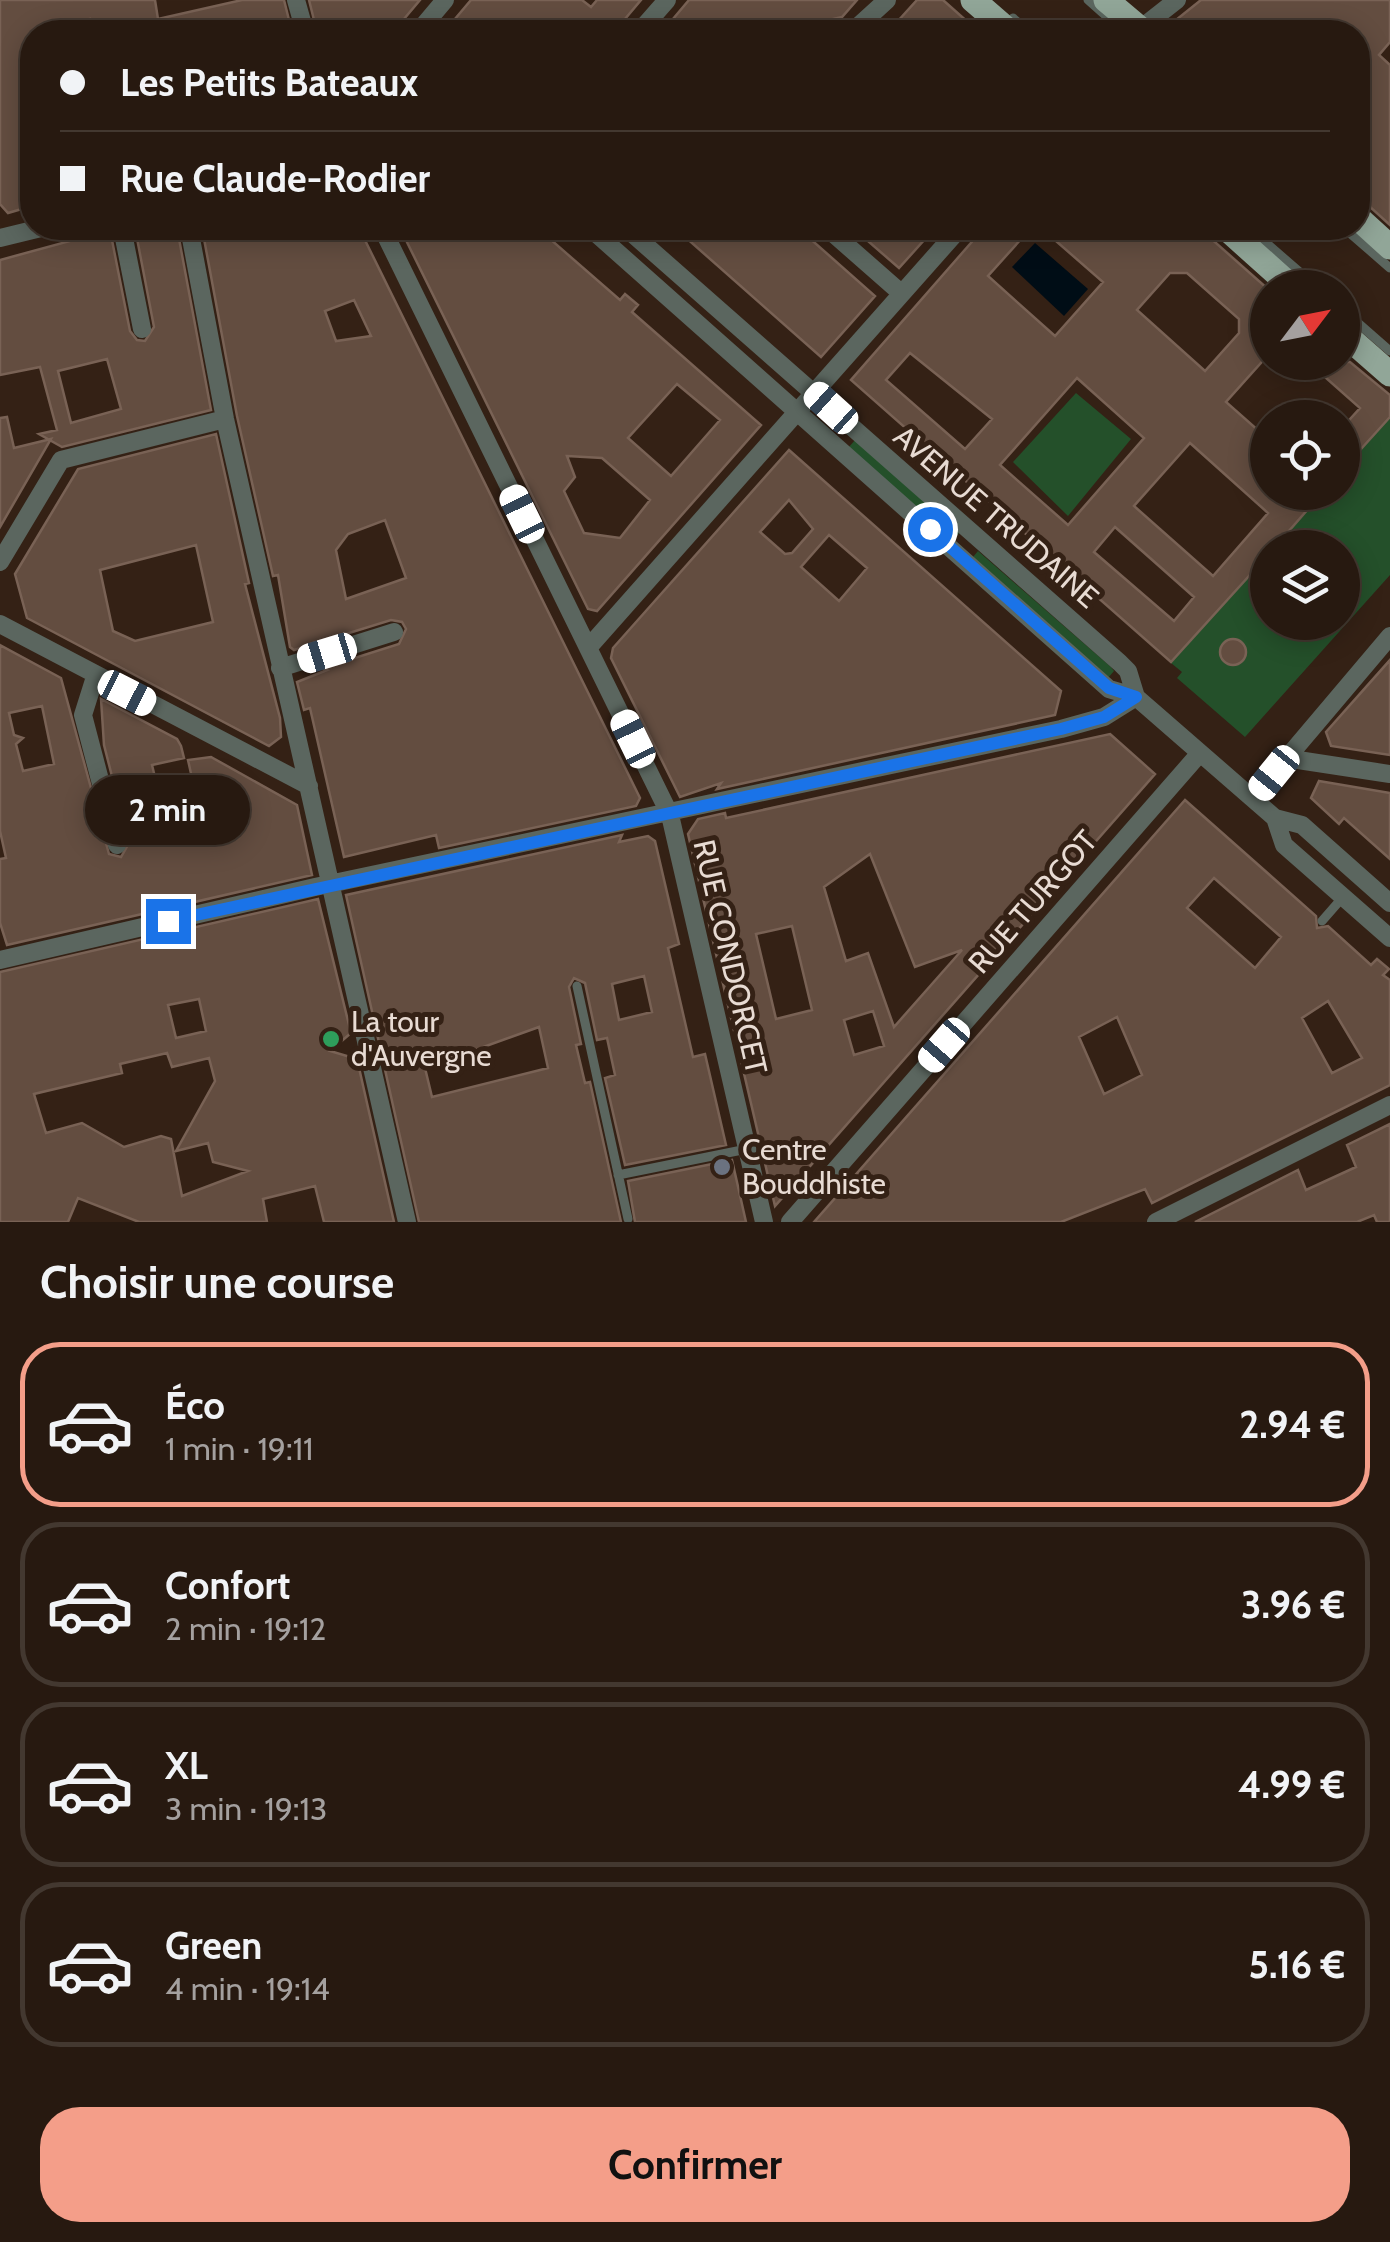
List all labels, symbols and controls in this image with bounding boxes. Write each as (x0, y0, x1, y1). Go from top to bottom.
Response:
text: Les Petits Bateaux (120, 59, 418, 106)
text: Rue Claude-Rodier (120, 155, 430, 202)
north arrow (1250, 270, 1360, 380)
map controls (1250, 270, 1360, 640)
car (799, 377, 863, 439)
button: locate (1250, 400, 1360, 510)
street label: AVENUE TRUDAINE (886, 418, 1106, 616)
car (495, 480, 549, 548)
route start (908, 507, 953, 552)
button: layers (1250, 530, 1360, 640)
car (294, 630, 360, 676)
car (93, 666, 161, 720)
car (606, 705, 660, 773)
car (1243, 740, 1305, 806)
callout: 2 min (86, 776, 250, 846)
text: 2 min (129, 790, 206, 829)
street label: RUE TURGOT (960, 823, 1105, 981)
street label: RUE CONDORCET (686, 836, 775, 1078)
route end (146, 899, 191, 944)
place label: La tour d'Auvergne (351, 1003, 492, 1074)
car (913, 1013, 975, 1077)
marker: La tour d'Auvergne (320, 1028, 342, 1050)
place label: Centre Bouddhiste (742, 1131, 886, 1202)
marker: Centre Bouddhiste (711, 1156, 733, 1178)
text: Choisir une course (40, 1255, 394, 1309)
icon: car (45, 1380, 135, 1470)
text: Éco (165, 1382, 225, 1429)
text: 2.94 € (1239, 1401, 1345, 1448)
text: 1 min · 19:11 (165, 1429, 314, 1468)
icon: car (45, 1560, 135, 1650)
text: Confort (165, 1562, 290, 1609)
text: 3.96 € (1241, 1581, 1345, 1628)
text: 2 min · 19:12 (165, 1609, 326, 1648)
icon: car (45, 1740, 135, 1830)
text: XL (165, 1742, 208, 1789)
text: 4.99 € (1238, 1761, 1345, 1808)
text: 3 min · 19:13 (165, 1789, 327, 1828)
icon: car (45, 1920, 135, 2010)
text: Green (165, 1922, 262, 1969)
text: 5.16 € (1249, 1941, 1345, 1988)
text: 4 min · 19:14 (165, 1969, 330, 2008)
button: Confirmer (40, 2107, 1350, 2222)

